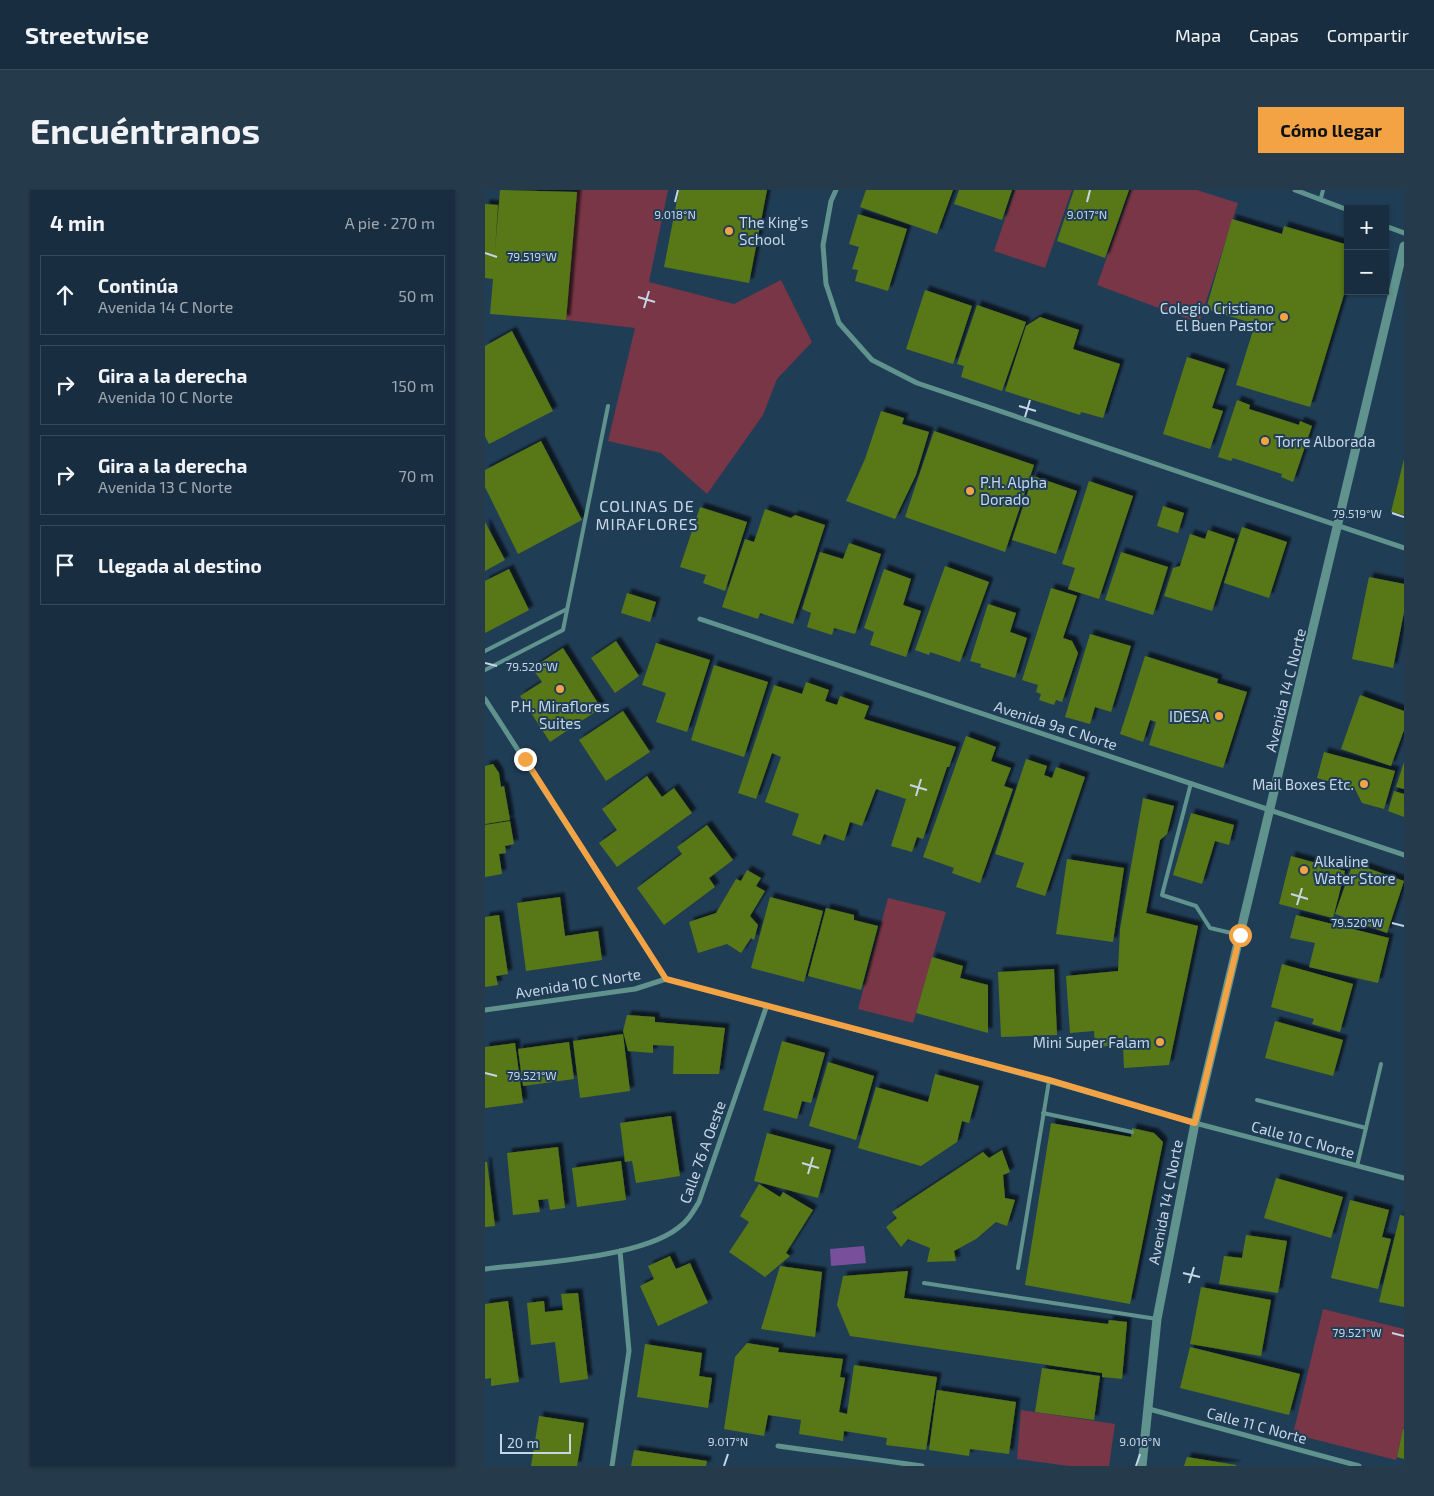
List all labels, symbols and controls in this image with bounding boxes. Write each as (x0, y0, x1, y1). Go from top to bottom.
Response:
text: Streetwise (25, 20, 149, 49)
text: Mapa (1175, 24, 1221, 46)
text: Capas (1249, 24, 1299, 46)
text: Compartir (1327, 24, 1409, 46)
button: Cómo llegar (1258, 107, 1404, 153)
text: Encuéntranos (30, 109, 260, 151)
map controls (1344, 205, 1389, 295)
button: + (1344, 205, 1389, 250)
text: 9.018°N (654, 207, 696, 221)
text: 9.017°N (1067, 207, 1107, 221)
text: 4 min (50, 210, 105, 235)
text: A pie · 270 m (345, 213, 435, 232)
place label: The King's School (739, 213, 808, 248)
marker: The King's School (723, 225, 735, 237)
text: 79.519°W (507, 249, 557, 263)
button: − (1344, 250, 1389, 295)
text: Continúa (98, 274, 178, 297)
icon: ahead (51, 281, 79, 309)
text: 50 m (398, 286, 434, 305)
text: Avenida 14 C Norte (98, 297, 233, 316)
place label: Colegio Cristiano El Buen Pastor (1160, 299, 1274, 334)
marker: Colegio Cristiano El Buen Pastor (1278, 311, 1290, 323)
text: Gira a la derecha (98, 364, 247, 387)
icon: right (51, 371, 79, 399)
text: 150 m (392, 376, 434, 395)
text: Avenida 10 C Norte (98, 387, 233, 406)
place label: Torre Alborada (1275, 432, 1375, 450)
marker: Torre Alborada (1259, 435, 1271, 447)
text: Gira a la derecha (98, 454, 247, 477)
icon: right (51, 461, 79, 489)
text: 70 m (399, 466, 434, 485)
place label: P.H. Alpha Dorado (980, 473, 1047, 508)
text: Avenida 13 C Norte (98, 477, 232, 496)
marker: P.H. Alpha Dorado (964, 485, 976, 497)
district label: COLINAS DE MIRAFLORES (595, 496, 699, 533)
text: 79.519°W (1332, 506, 1382, 520)
icon: arrive (51, 551, 79, 579)
text: Llegada al destino (98, 554, 262, 577)
street label: Avenida 14 C Norte (1261, 626, 1309, 754)
text: 79.520°W (506, 659, 558, 673)
marker: P.H. Miraflores Suites (554, 683, 566, 695)
place label: P.H. Miraflores Suites (510, 697, 610, 732)
street label: Avenida 9a C Norte (992, 697, 1120, 753)
place label: IDESA (1169, 707, 1210, 725)
marker: IDESA (1213, 710, 1225, 722)
route end (514, 748, 537, 771)
place label: Mail Boxes Etc. (1252, 775, 1354, 793)
marker: Mail Boxes Etc. (1358, 778, 1370, 790)
place label: Alkaline Water Store (1314, 852, 1396, 887)
marker: Alkaline Water Store (1298, 864, 1310, 876)
text: 79.520°W (1331, 915, 1383, 929)
route start (1229, 924, 1252, 947)
street label: Avenida 10 C Norte (514, 964, 642, 1002)
place label: Mini Super Falam (1033, 1033, 1150, 1051)
marker: Mini Super Falam (1154, 1036, 1166, 1048)
text: 79.521°W (507, 1068, 557, 1082)
street label: Calle 76 A Oeste (675, 1098, 729, 1206)
street label: Calle 10 C Norte (1249, 1117, 1357, 1161)
street label: Avenida 14 C Norte (1144, 1138, 1186, 1266)
text: 79.521°W (1332, 1325, 1382, 1339)
street label: Calle 11 C Norte (1205, 1403, 1309, 1447)
scale bar (500, 1431, 571, 1454)
text: 20 m (507, 1434, 539, 1451)
text: 9.017°N (708, 1434, 748, 1448)
text: 9.016°N (1119, 1434, 1161, 1448)

